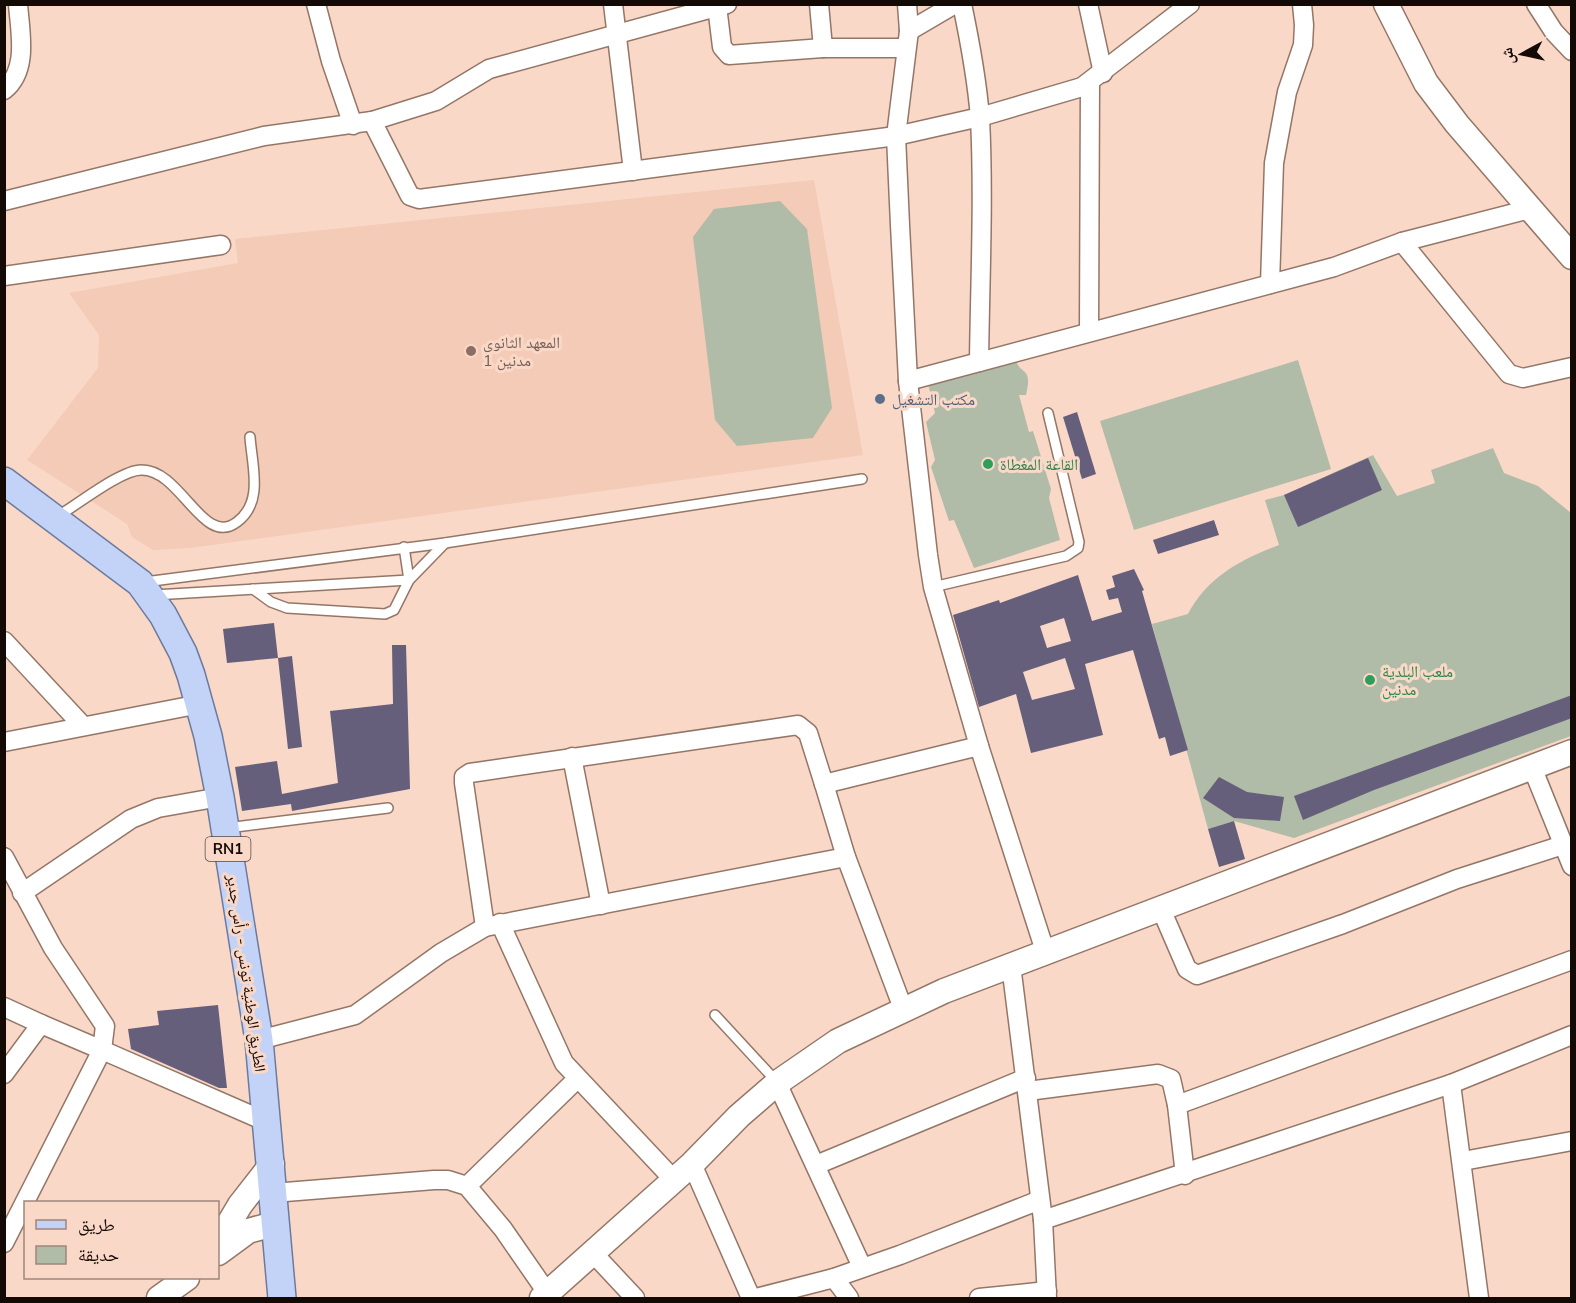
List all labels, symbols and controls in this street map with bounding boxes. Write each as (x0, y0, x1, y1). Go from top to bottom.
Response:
north arrow (1492, 24, 1552, 84)
text: ش (1496, 46, 1520, 66)
place label: المعهد الثانوي مدنين 1 (483, 332, 560, 372)
marker: المعهد الثانوي مدنين 1 (464, 344, 478, 358)
place label: مكتب التشغيل (892, 389, 975, 411)
marker: مكتب التشغيل (873, 392, 887, 406)
place label: القاعة المغطاة (1000, 454, 1078, 476)
marker: القاعة المغطاة (981, 457, 995, 471)
place label: ملعب البلدية مدنين (1382, 661, 1453, 701)
marker: ملعب البلدية مدنين (1363, 673, 1377, 687)
road number: RN1 (206, 837, 250, 861)
street label: الطريق الوطنية تونس - رأس جدير (221, 872, 271, 1073)
legend (24, 1201, 219, 1279)
text: طريق (78, 1213, 115, 1237)
text: حديقة (78, 1243, 119, 1267)

